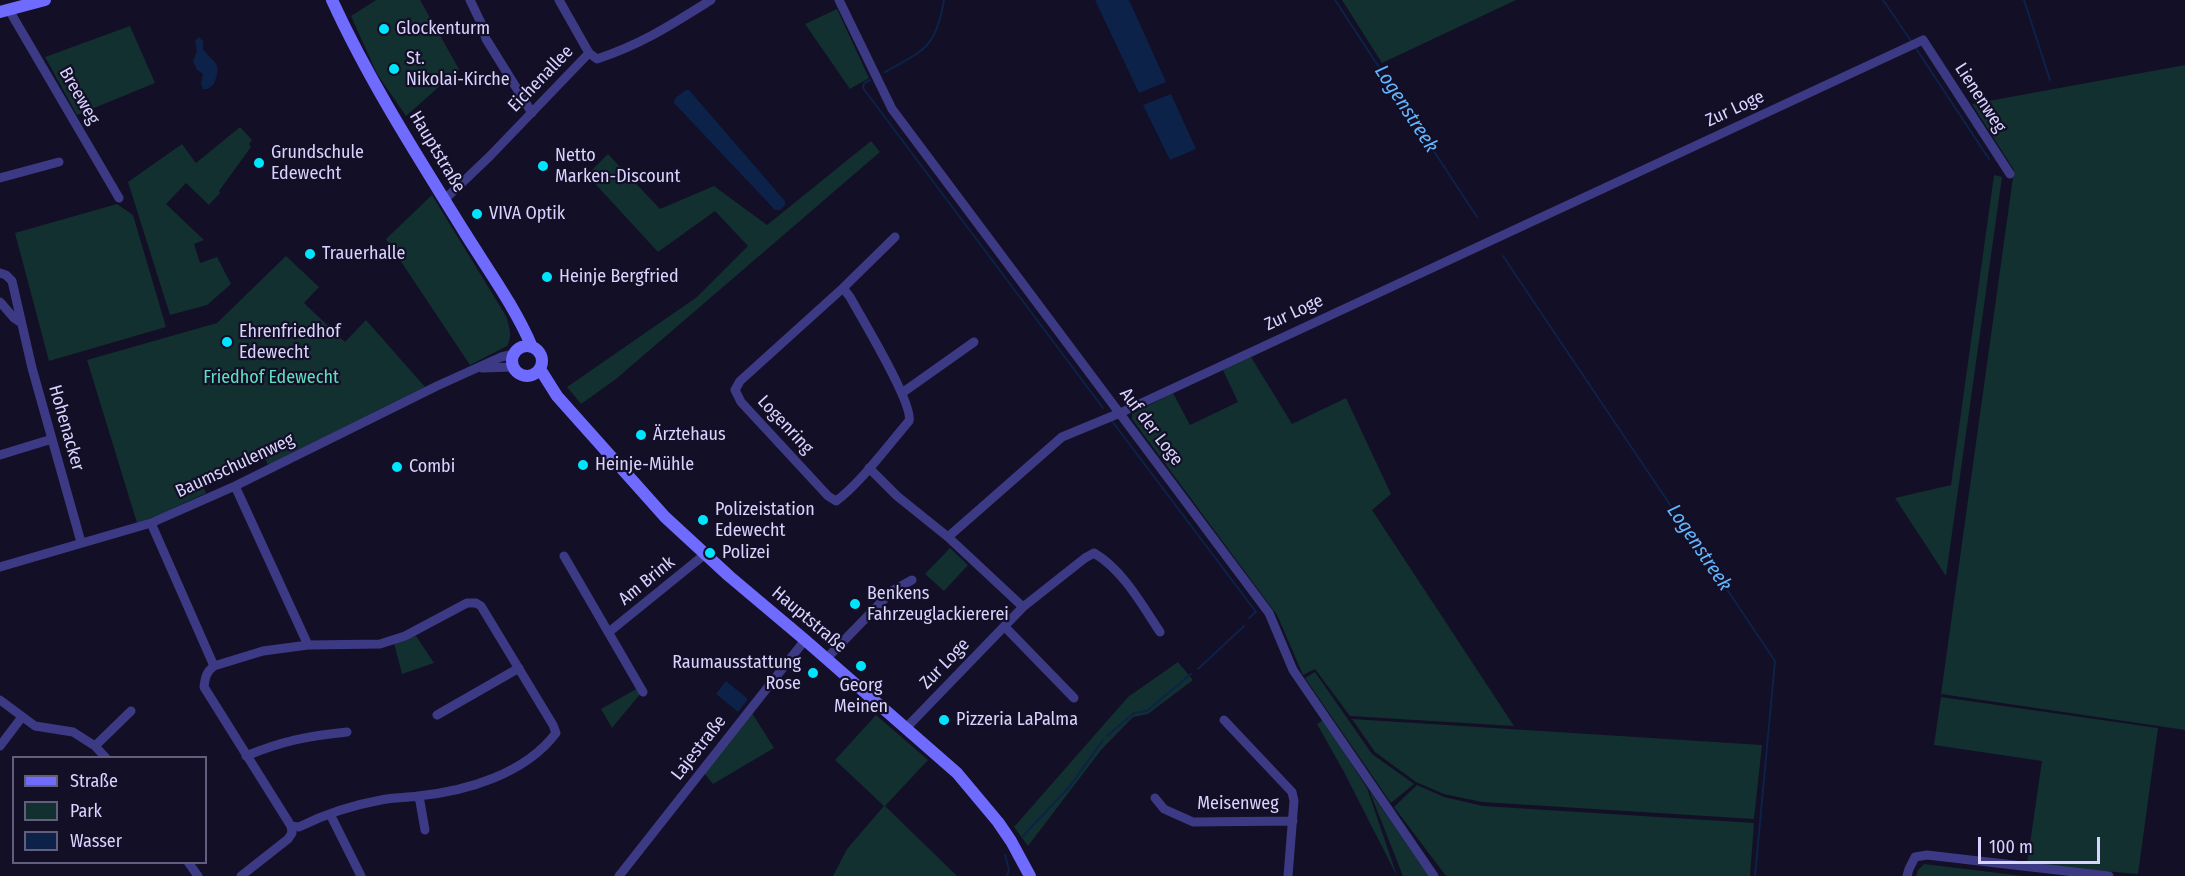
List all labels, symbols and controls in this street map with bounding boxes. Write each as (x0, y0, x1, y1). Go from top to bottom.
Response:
place label: Glockenturm (396, 18, 490, 40)
marker: Glockenturm (377, 22, 391, 36)
street label: Eichenallee (504, 41, 578, 117)
place label: St. Nikolai-Kirche (406, 48, 510, 90)
street label: Lienenweg (1950, 59, 2010, 137)
water label: Logenstreek (1369, 61, 1443, 157)
marker: St. Nikolai-Kirche (387, 62, 401, 76)
street label: Breeweg (54, 64, 104, 128)
street label: Zur Loge (1702, 86, 1768, 132)
street label: Hauptstraße (404, 107, 470, 197)
place label: Grundschule Edewecht (271, 142, 364, 184)
place label: Netto Marken-Discount (555, 145, 680, 188)
marker: Grundschule Edewecht (252, 156, 266, 170)
marker: Netto Marken-Discount (536, 159, 550, 173)
place label: VIVA Optik (489, 203, 565, 225)
marker: VIVA Optik (470, 207, 484, 221)
place label: Trauerhalle (322, 243, 405, 265)
marker: Trauerhalle (303, 247, 317, 261)
place label: Heinje Bergfried (559, 266, 679, 288)
marker: Heinje Bergfried (540, 270, 554, 284)
street label: Zur Loge (1261, 290, 1327, 336)
place label: Ehrenfriedhof Edewecht (239, 321, 340, 364)
marker: Ehrenfriedhof Edewecht (220, 335, 234, 349)
park label: Friedhof Edewecht (203, 367, 339, 389)
street label: Hohenacker (43, 383, 89, 473)
street label: Auf der Loge (1115, 384, 1187, 470)
street label: Logenring (752, 391, 818, 459)
place label: Ärztehaus (653, 424, 726, 446)
marker: Ärztehaus (634, 428, 648, 442)
street label: Baumschulenweg (172, 429, 298, 503)
place label: Heinje-Mühle (595, 454, 694, 476)
place label: Combi (409, 456, 455, 478)
marker: Heinje-Mühle (576, 458, 590, 472)
marker: Combi (390, 460, 404, 474)
place label: Polizeistation Edewecht (715, 499, 815, 542)
water label: Logenstreek (1661, 500, 1737, 596)
marker: Polizeistation Edewecht (696, 513, 710, 527)
place label: Polizei (722, 542, 770, 564)
marker: Polizei (703, 546, 717, 560)
street label: Am Brink (615, 552, 679, 610)
street label: Hauptstraße (767, 582, 851, 658)
place label: Benkens Fahrzeuglackiererei (867, 583, 1009, 626)
marker: Benkens Fahrzeuglackiererei (848, 597, 862, 611)
street label: Zur Loge (916, 634, 974, 694)
place label: Raumausstattung Rose (672, 652, 801, 694)
marker: Georg Meinen (854, 659, 868, 673)
marker: Raumausstattung Rose (806, 666, 820, 680)
place label: Georg Meinen (834, 675, 888, 718)
place label: Pizzeria LaPalma (956, 709, 1078, 731)
street label: Lajestraße (667, 711, 731, 785)
marker: Pizzeria LaPalma (937, 713, 951, 727)
legend (12, 756, 207, 864)
text: Straße (70, 770, 118, 792)
street label: Meisenweg (1197, 793, 1279, 815)
text: Park (70, 800, 102, 822)
scale bar (1981, 825, 2102, 863)
text: Wasser (70, 830, 122, 852)
text: 100 m (1989, 836, 2033, 858)

